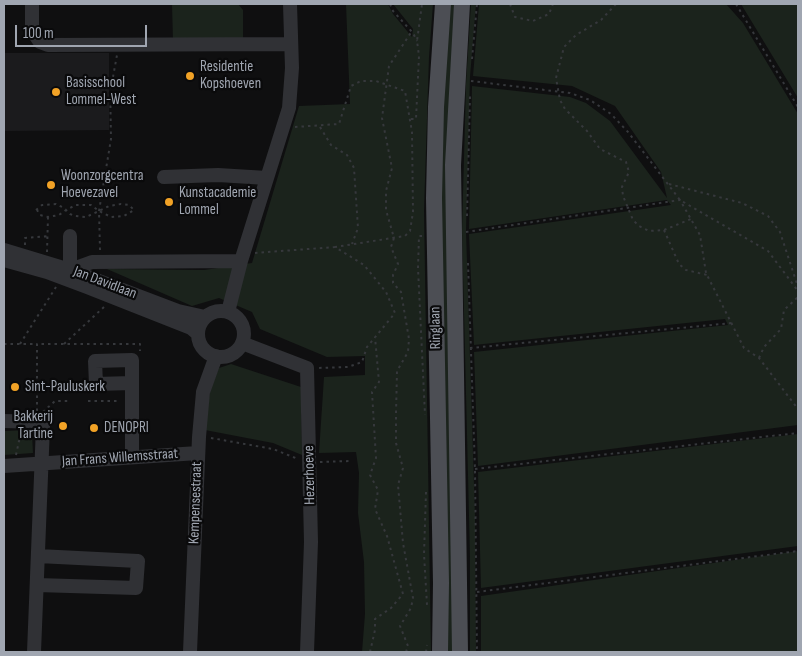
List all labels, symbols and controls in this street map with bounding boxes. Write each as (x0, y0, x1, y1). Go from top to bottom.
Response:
scale bar (18, 15, 150, 47)
text: 100 m (23, 24, 54, 43)
place label: Residentie Kopshoeven (200, 58, 261, 93)
marker: Residentie Kopshoeven (184, 70, 196, 82)
place label: Basisschool Lommel-West (66, 74, 136, 109)
marker: Basisschool Lommel-West (50, 86, 62, 98)
place label: Woonzorgcentra Hoevezavel (61, 167, 144, 202)
marker: Woonzorgcentra Hoevezavel (45, 179, 57, 191)
place label: Kunstacademie Lommel (179, 184, 256, 219)
marker: Kunstacademie Lommel (163, 196, 175, 208)
street label: Jan Davidlaan (71, 263, 139, 303)
street label: Ringlaan (427, 306, 445, 350)
place label: Sint-Pauluskerk (25, 378, 105, 396)
marker: Sint-Pauluskerk (9, 381, 21, 393)
place label: Bakkerij Tartine (13, 408, 53, 443)
place label: DENOPRI (104, 419, 149, 437)
marker: Bakkerij Tartine (57, 420, 69, 432)
marker: DENOPRI (88, 422, 100, 434)
street label: Jan Frans Willemsstraat (61, 445, 179, 471)
street label: Hezerhoeve (300, 445, 320, 505)
street label: Kempensestraat (186, 462, 206, 544)

